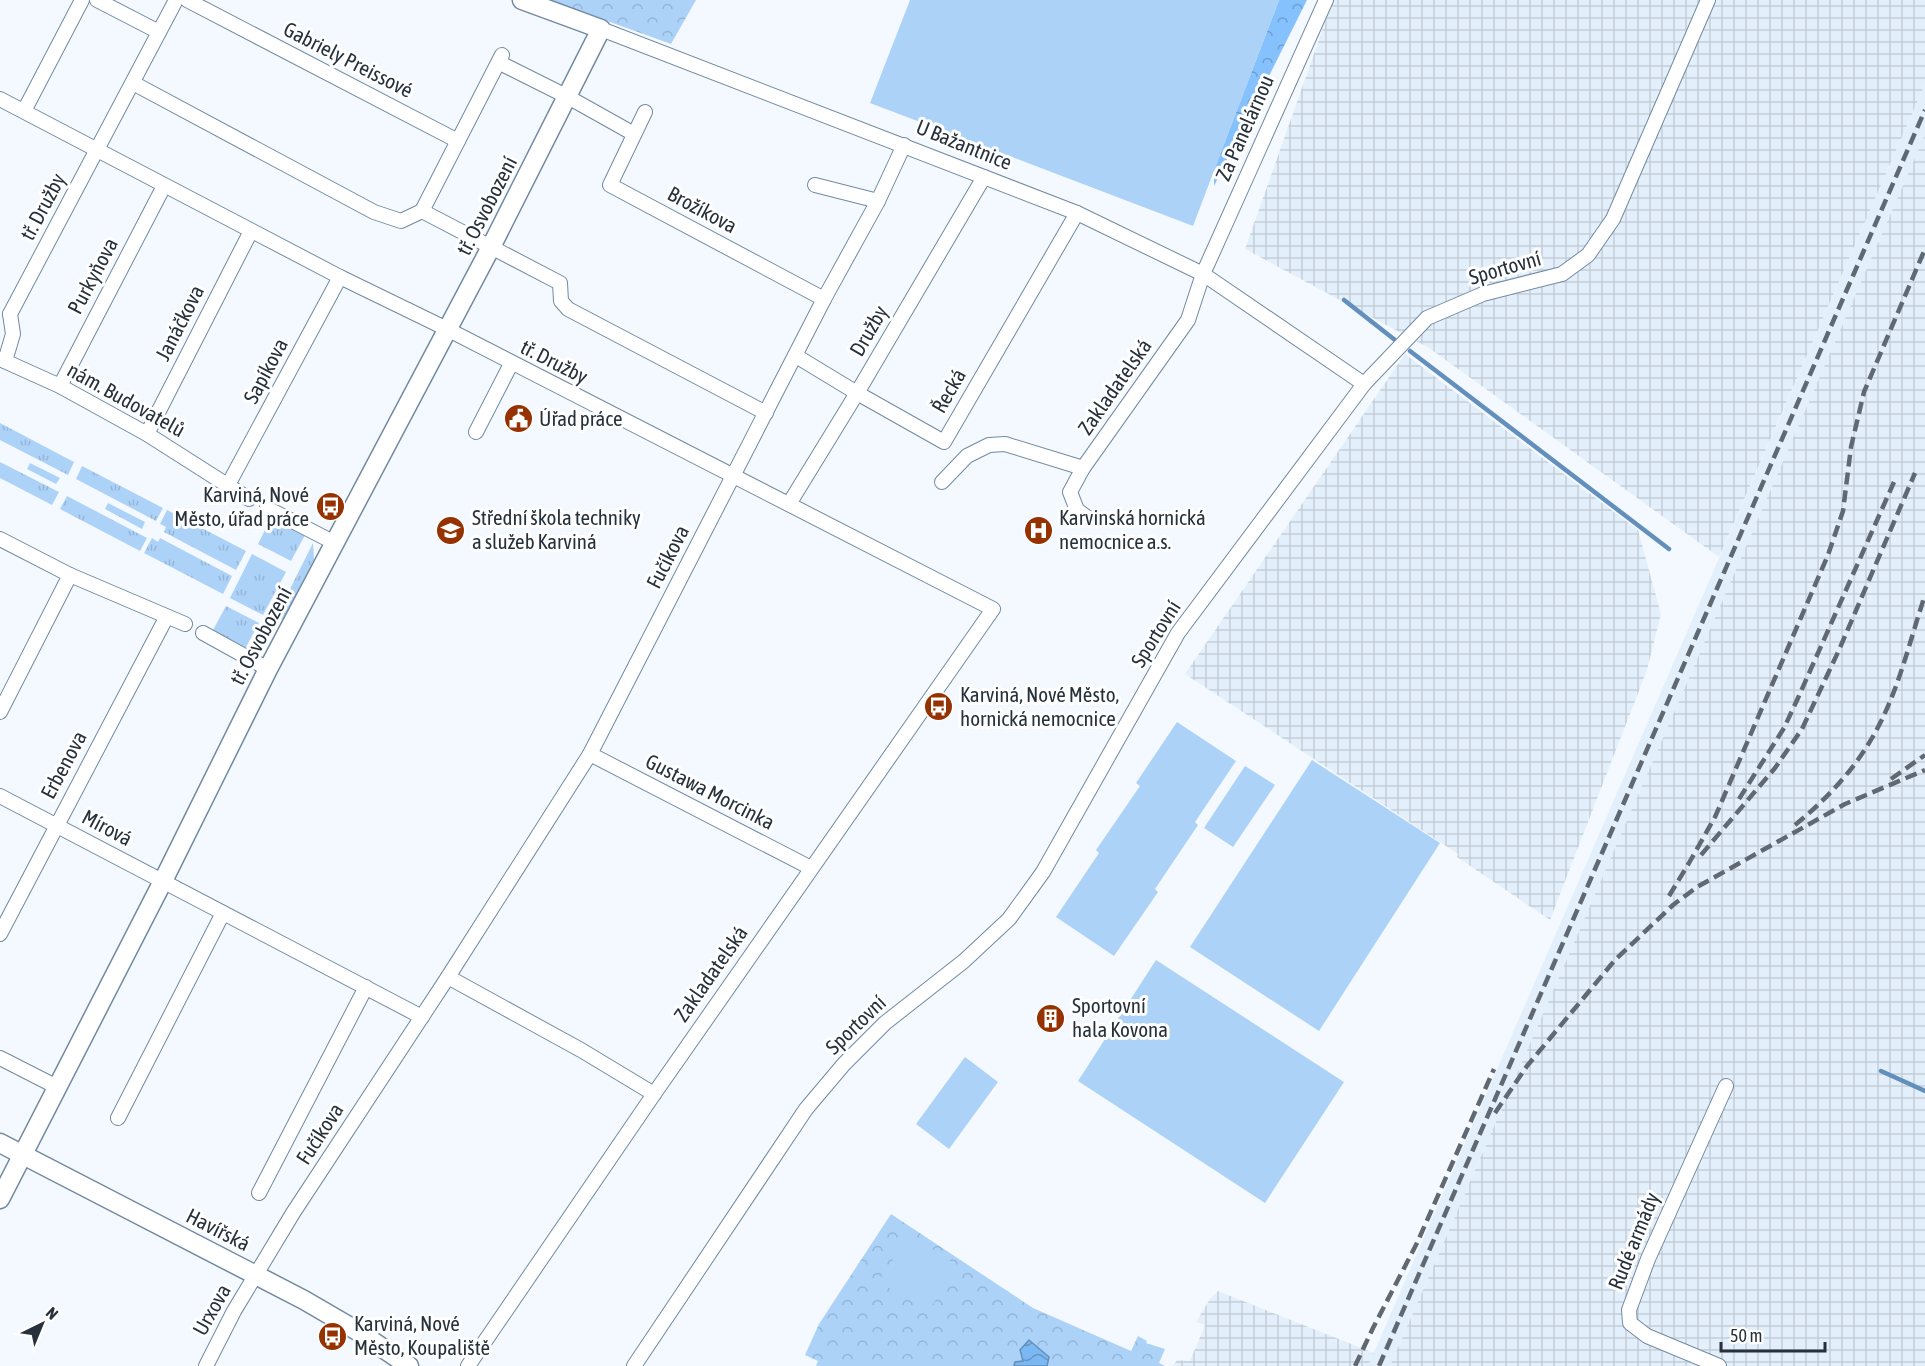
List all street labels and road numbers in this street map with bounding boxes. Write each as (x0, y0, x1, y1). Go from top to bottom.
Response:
street label: Gabriely Preissové (280, 16, 417, 102)
street label: Za Panelárnou (1210, 71, 1278, 184)
street label: U Bažantnice (913, 114, 1016, 174)
street label: tř. Osvobození (451, 152, 521, 259)
street label: tř. Družby (15, 169, 70, 244)
street label: Brožíkova (664, 181, 741, 237)
street label: Purkyňova (62, 233, 122, 318)
street label: Sportovní (1466, 245, 1544, 289)
street label: Janáčkova (150, 281, 208, 364)
street label: Družby (844, 301, 892, 360)
street label: Sapíkova (238, 334, 292, 407)
street label: tř. Družby (517, 334, 592, 388)
street label: Zakladatelská (1073, 334, 1156, 439)
street label: nám. Budovatelů (64, 357, 189, 441)
street label: Řecká (926, 364, 970, 417)
street label: Fučíkova (641, 521, 693, 592)
street label: tř. Osvobození (224, 582, 296, 689)
street label: Sportovní (1125, 596, 1185, 671)
street label: Erbenova (35, 727, 91, 802)
street label: Gustawa Morcinka (642, 748, 779, 834)
street label: Mírová (78, 804, 136, 850)
street label: Zakladatelská (669, 921, 752, 1026)
street label: Sportovní (820, 990, 890, 1059)
street label: Fučíkova (291, 1099, 348, 1168)
street label: Rudé armády (1603, 1188, 1664, 1293)
street label: Havířská (183, 1203, 254, 1255)
street label: Urxova (187, 1280, 235, 1339)

